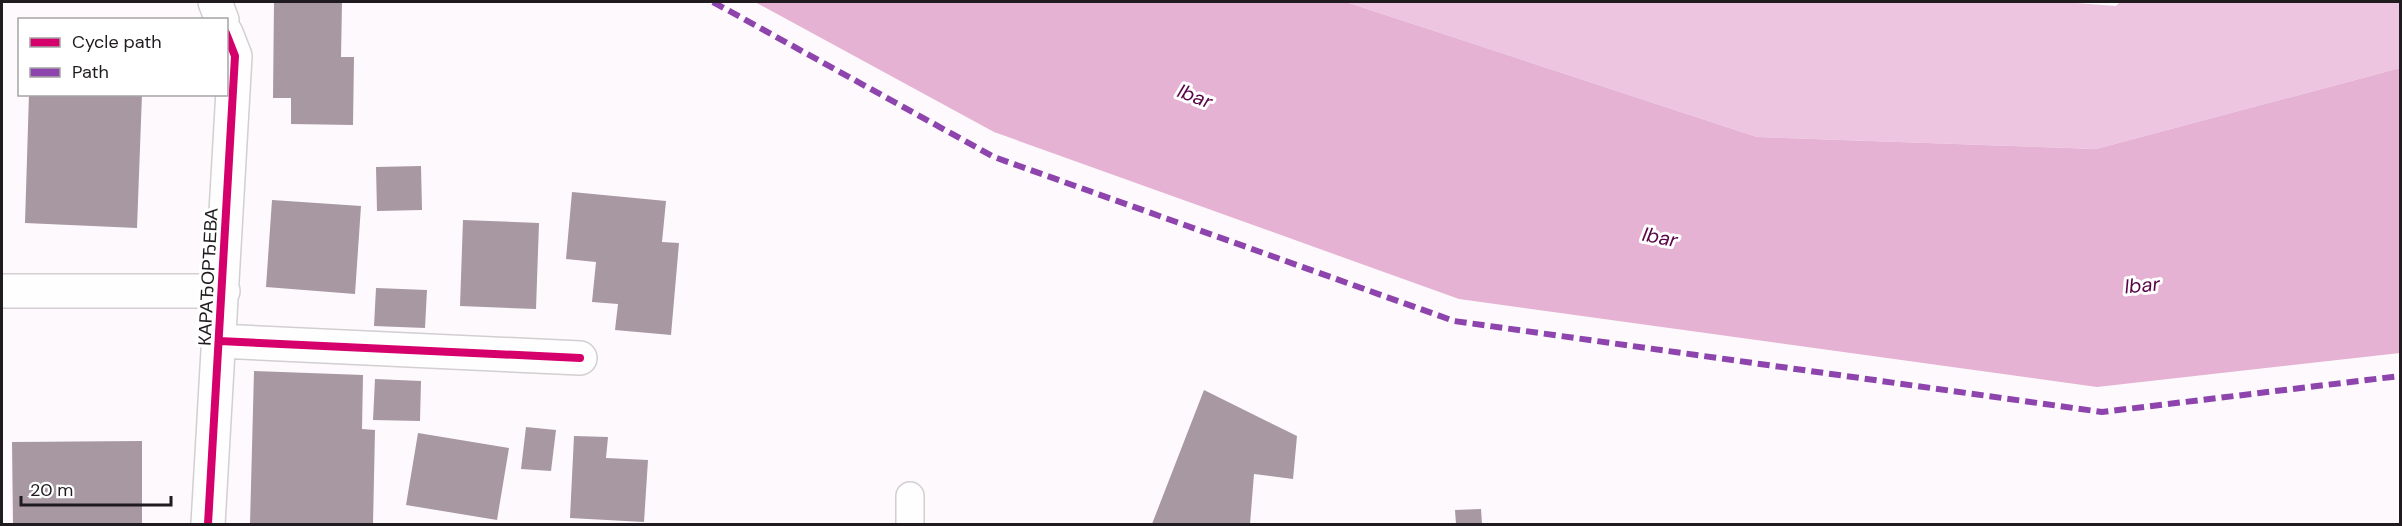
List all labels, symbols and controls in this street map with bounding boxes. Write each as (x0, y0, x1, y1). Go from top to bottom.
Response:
legend (18, 18, 228, 96)
text: Cycle path (72, 30, 162, 54)
text: Path (72, 60, 109, 84)
water label: Ibar (1174, 77, 1217, 115)
street label: КАРАЂОРЂЕВА (192, 208, 224, 346)
water label: Ibar (1640, 221, 1681, 253)
water label: Ibar (2123, 270, 2161, 300)
scale bar (21, 469, 171, 507)
text: 20 m (30, 478, 73, 502)

